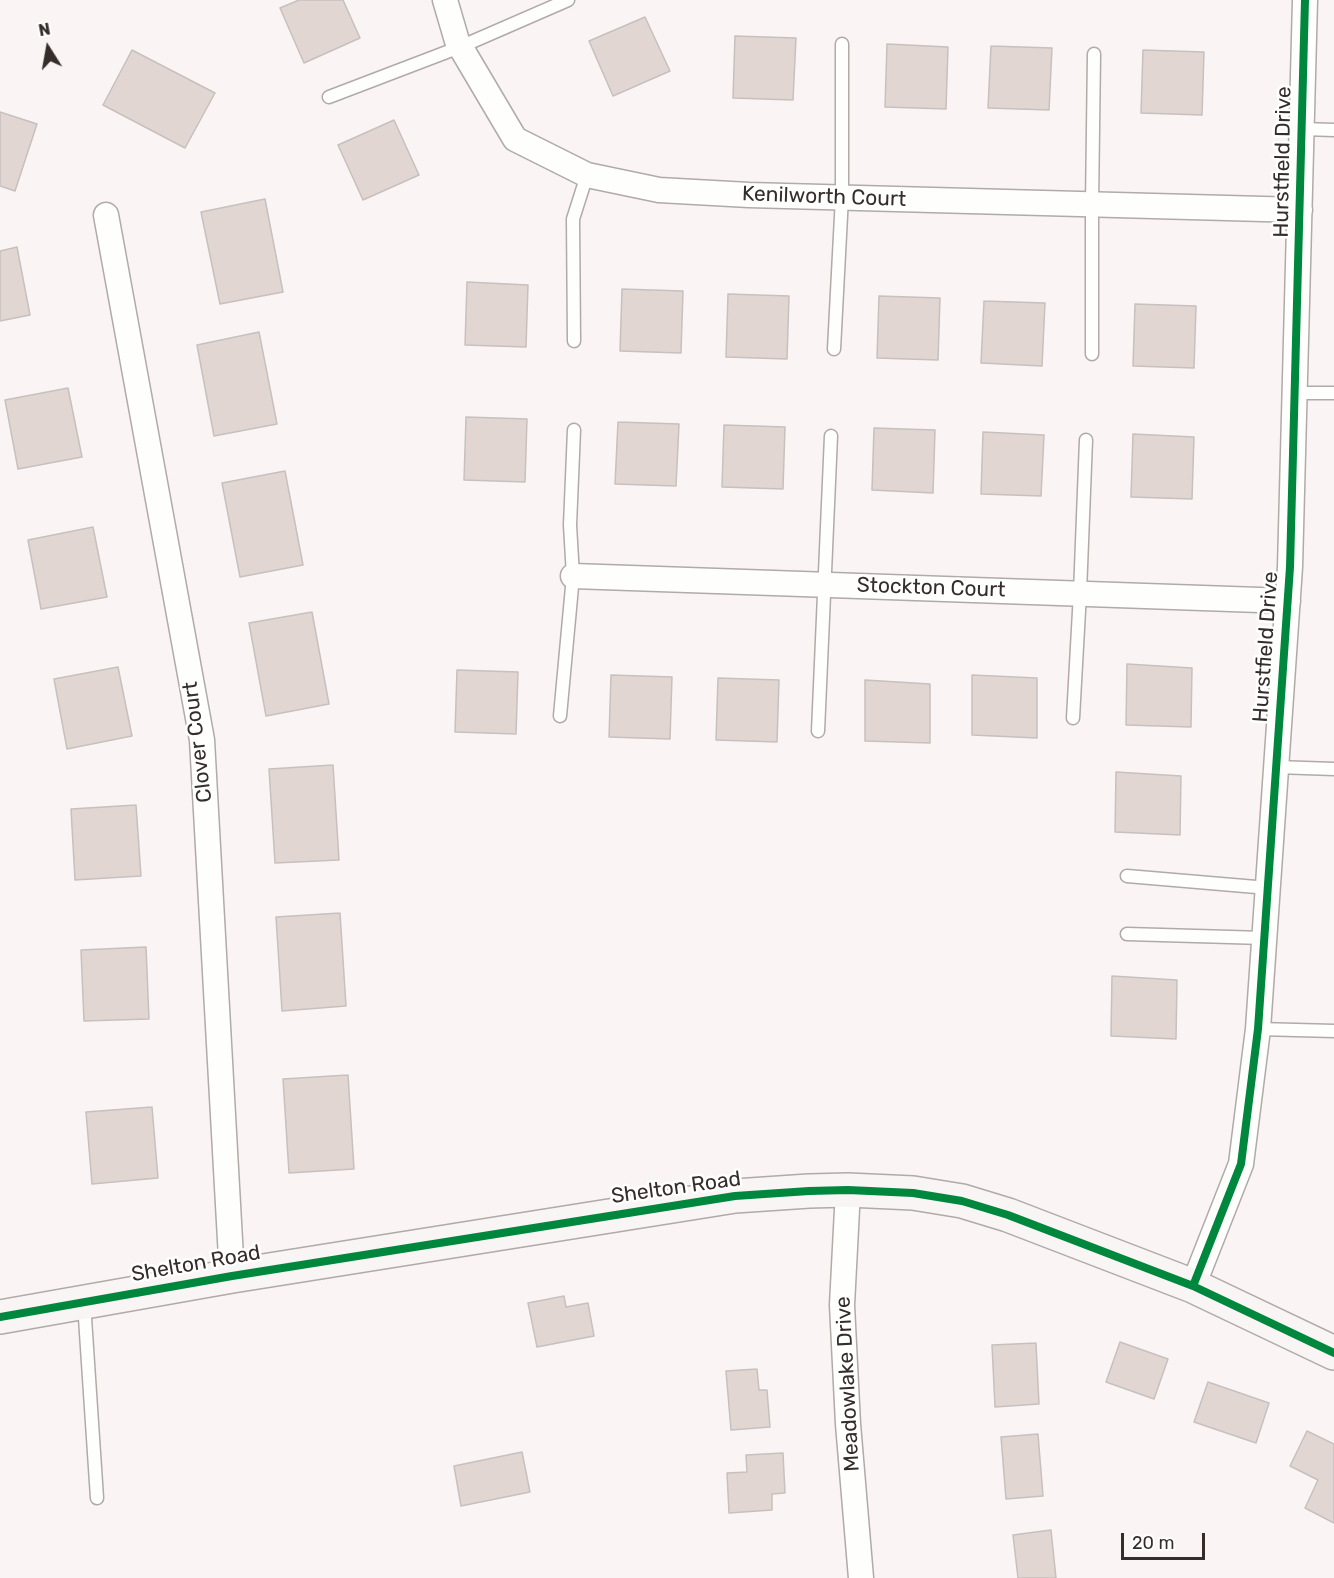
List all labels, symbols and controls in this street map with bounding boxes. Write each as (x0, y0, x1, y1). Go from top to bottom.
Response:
north arrow (18, 18, 78, 78)
text: N (37, 19, 52, 40)
street label: Hurstfield Drive (1269, 86, 1297, 238)
street label: Kenilworth Court (741, 182, 907, 212)
street label: Hurstfield Drive (1248, 571, 1284, 723)
street label: Stockton Court (856, 573, 1006, 603)
street label: Clover Court (178, 680, 218, 804)
street label: Shelton Road (610, 1166, 742, 1210)
street label: Shelton Road (129, 1240, 263, 1288)
street label: Meadowlake Drive (831, 1296, 865, 1472)
scale bar (1124, 1521, 1208, 1559)
text: 20 m (1132, 1532, 1174, 1554)

